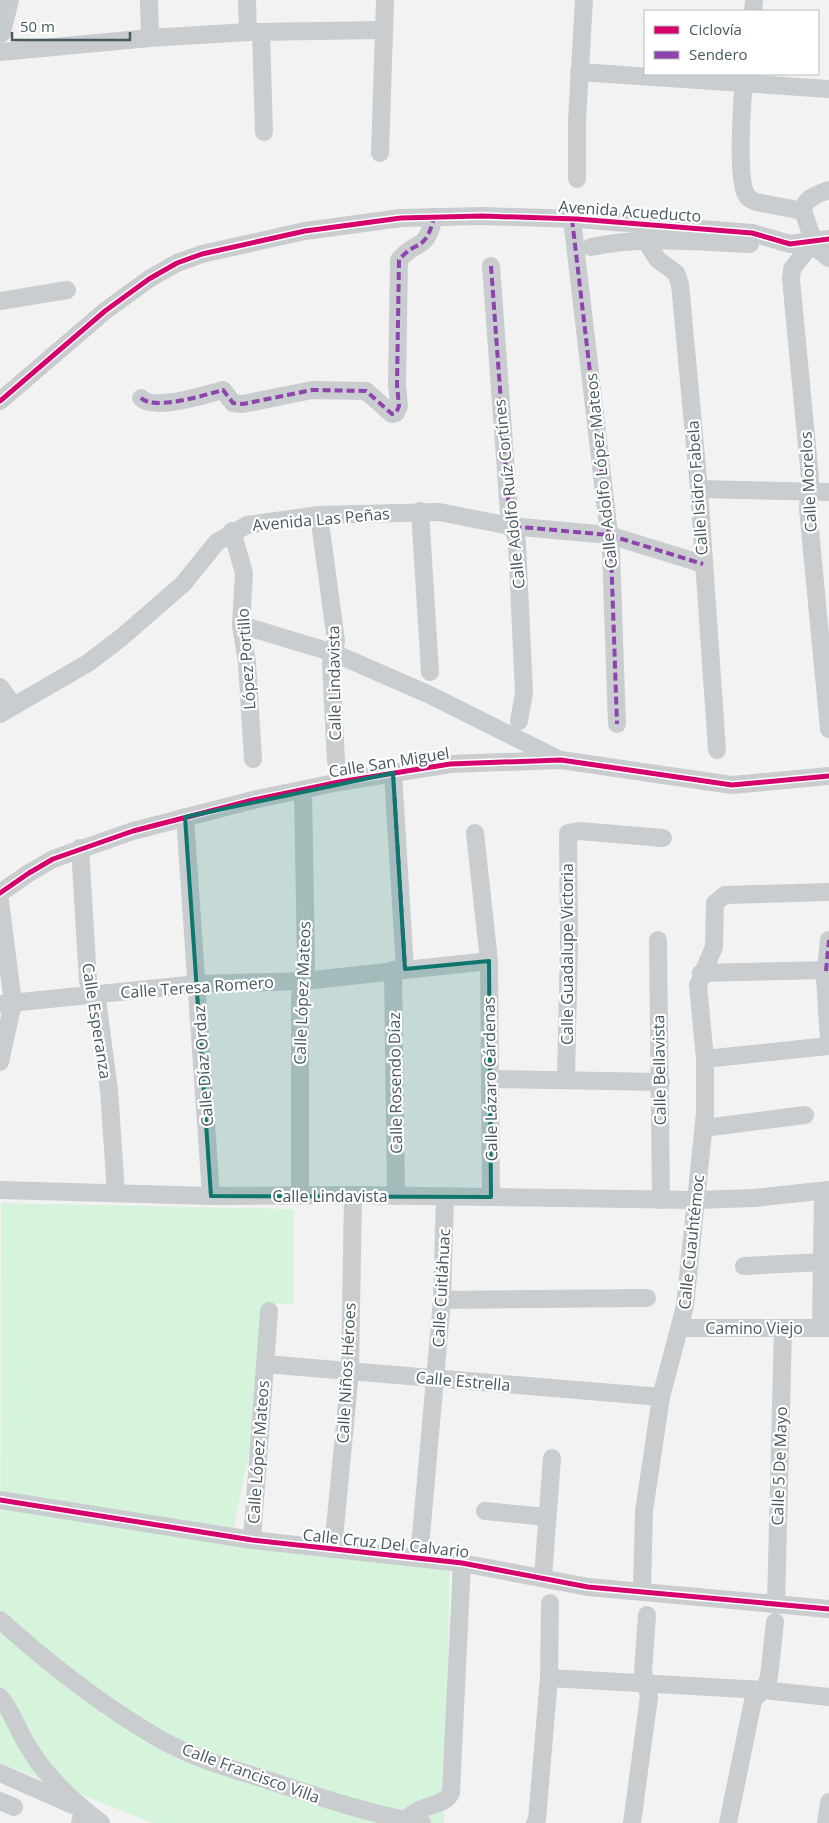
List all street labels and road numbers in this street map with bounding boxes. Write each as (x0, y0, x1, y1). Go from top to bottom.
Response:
street label: Avenida Acueducto (558, 195, 702, 227)
street label: Calle Adolfo López Mateos (580, 372, 622, 570)
street label: Calle Adolfo Ruíz Cortínes (488, 398, 530, 590)
street label: Calle Isidro Fabela (681, 420, 713, 556)
street label: Calle Morelos (794, 431, 822, 533)
street label: Avenida Las Peñas (251, 502, 391, 536)
street label: López Portillo (231, 608, 261, 710)
street label: Calle Lindavista (322, 625, 346, 741)
street label: Calle San Miguel (327, 742, 451, 782)
street label: Calle Guadalupe Victoria (556, 863, 578, 1045)
street label: Calle López Mateos (288, 921, 316, 1065)
street label: Calle Esperanza (77, 961, 117, 1081)
street label: Calle Teresa Romero (120, 971, 274, 1003)
street label: Calle Lázaro Cárdenas (478, 996, 502, 1162)
street label: Calle Díaz Ordaz (188, 1005, 218, 1127)
street label: Calle Rosendo Díaz (383, 1012, 407, 1154)
street label: Calle Bellavista (647, 1014, 671, 1126)
street label: Calle Cuauhtémoc (673, 1173, 709, 1310)
street label: Calle Lindavista (272, 1185, 388, 1207)
street label: Calle Cuitláhuac (427, 1228, 455, 1348)
street label: Calle Niños Héroes (331, 1302, 361, 1444)
street label: Camino Viejo (705, 1317, 803, 1339)
street label: Calle Estrella (415, 1366, 511, 1396)
street label: Calle López Mateos (242, 1380, 274, 1524)
street label: Calle 5 De Mayo (766, 1406, 792, 1526)
street label: Calle Cruz Del Calvario (302, 1523, 470, 1563)
street label: Calle Francisco Villa (179, 1738, 323, 1808)

